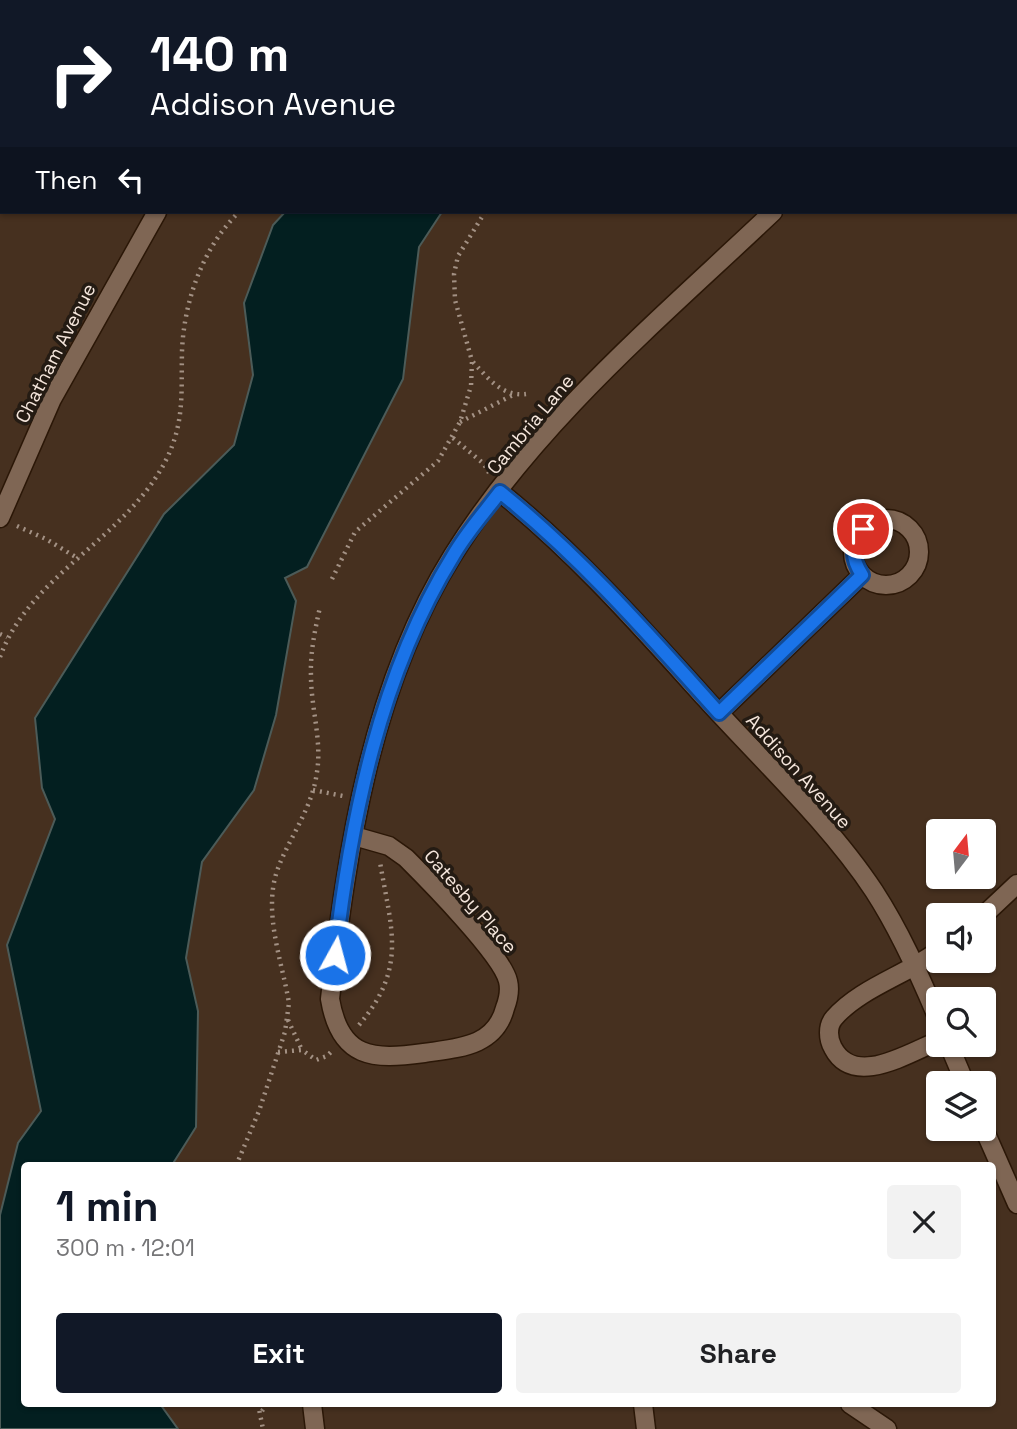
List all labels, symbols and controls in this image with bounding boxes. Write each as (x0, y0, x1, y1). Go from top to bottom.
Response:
text: 140 m (150, 23, 289, 85)
icon: right (35, 28, 126, 119)
text: Addison Avenue (150, 84, 396, 124)
icon: left (112, 161, 150, 199)
text: Then (35, 163, 98, 197)
street label: Chatham Avenue (9, 279, 101, 427)
street label: Cambria Lane (481, 369, 580, 480)
pin (833, 499, 893, 559)
icon: arrive (844, 510, 882, 548)
street label: Addison Avenue (740, 709, 857, 834)
north arrow (926, 819, 996, 889)
map controls (926, 819, 996, 1141)
street label: Catesby Place (418, 844, 523, 959)
button: sound (926, 903, 996, 973)
position arrow (298, 918, 372, 992)
button: search (926, 987, 996, 1057)
button: layers (926, 1071, 996, 1141)
text: 1 min (56, 1180, 159, 1233)
button: close (887, 1185, 961, 1259)
text: 300 m · 12:01 (56, 1233, 195, 1263)
button: Exit (56, 1313, 502, 1393)
button: Share (516, 1313, 961, 1393)

